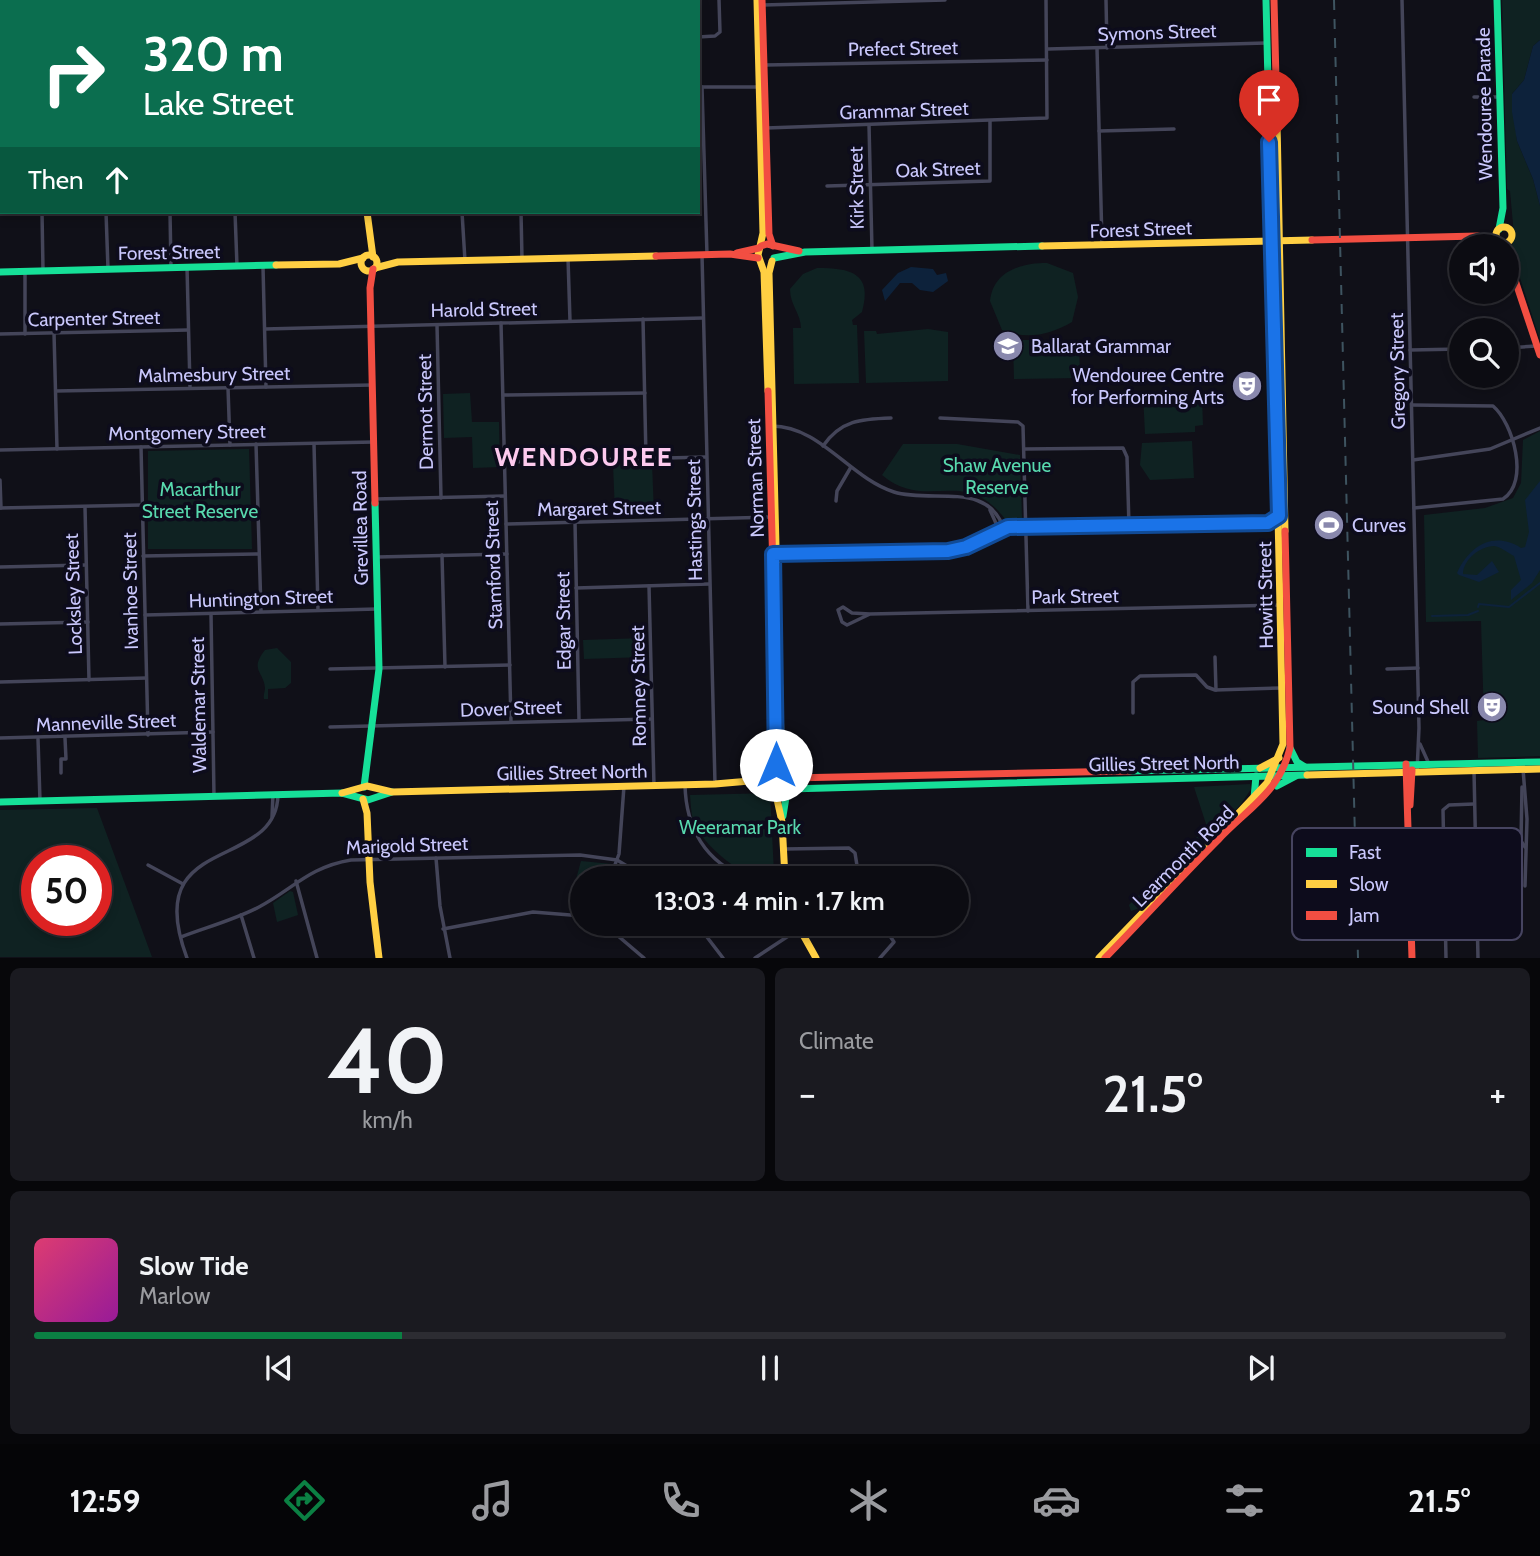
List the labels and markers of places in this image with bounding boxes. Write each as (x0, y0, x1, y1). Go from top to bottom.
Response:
pin (1239, 70, 1299, 142)
school or university icon: Ballarat Grammar (991, 329, 1025, 363)
place label: Ballarat Grammar (1031, 335, 1171, 358)
place label: Wendouree Centre for Performing Arts (1071, 364, 1224, 409)
theatre icon: Wendouree Centre for Performing Arts (1230, 369, 1264, 403)
sports icon: Curves (1312, 508, 1346, 542)
place label: Curves (1352, 514, 1406, 537)
theatre icon: Sound Shell (1475, 690, 1509, 724)
place label: Sound Shell (1372, 696, 1470, 719)

